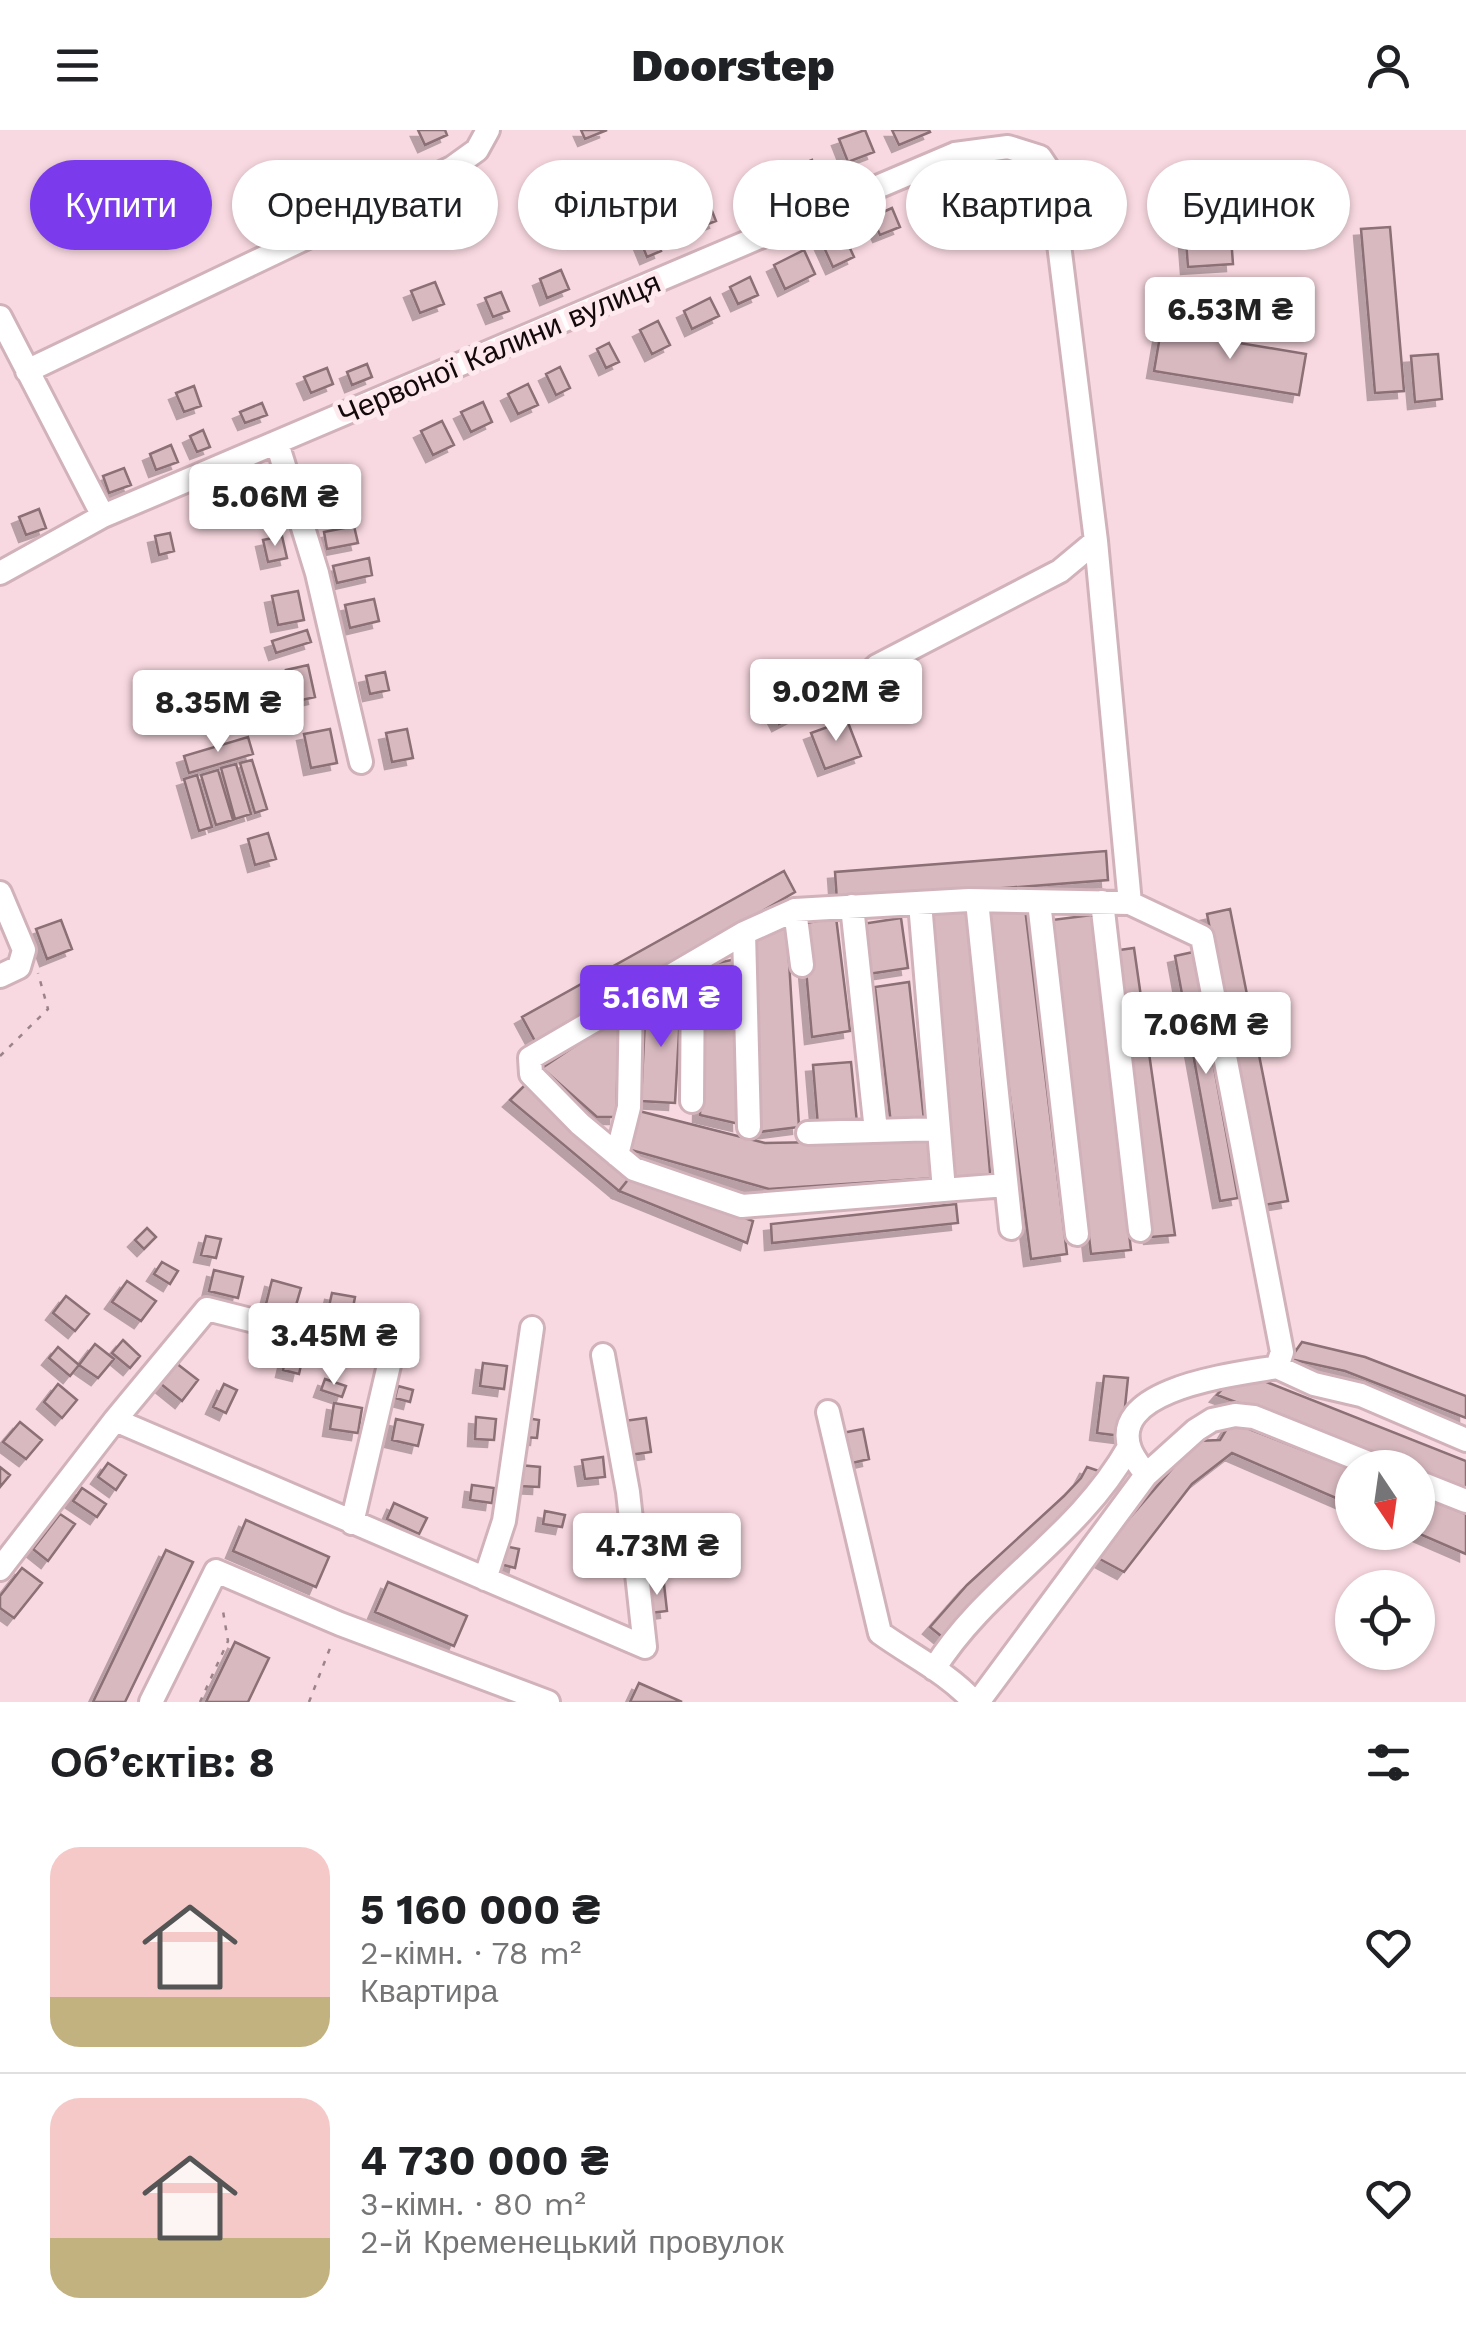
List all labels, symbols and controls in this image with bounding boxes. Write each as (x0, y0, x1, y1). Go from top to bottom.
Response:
icon: menu (50, 38, 105, 93)
icon: person (1361, 38, 1416, 93)
text: Doorstep (631, 39, 835, 92)
chip: Купити (30, 160, 212, 250)
chip: Орендувати (232, 160, 498, 250)
chip: Фільтри (518, 160, 713, 250)
chip: Нове (733, 160, 886, 250)
chip: Квартира (906, 160, 1127, 250)
chip: Будинок (1147, 160, 1350, 250)
street label: Червоної Калини вулиця (333, 264, 665, 432)
pin: 6.53M ₴ (1138, 277, 1322, 362)
text: 6.53M ₴ (1167, 290, 1293, 328)
pin: 5.06M ₴ (183, 464, 367, 549)
text: 5.06M ₴ (211, 477, 339, 515)
pin: 9.02M ₴ (744, 659, 928, 744)
pin: 8.35M ₴ (126, 670, 310, 755)
text: 9.02M ₴ (772, 672, 900, 710)
text: 8.35M ₴ (155, 683, 281, 721)
pin: 5.16M ₴ (569, 965, 753, 1050)
text: 5.16M ₴ (602, 978, 720, 1016)
pin: 7.06M ₴ (1114, 992, 1298, 1077)
text: 7.06M ₴ (1144, 1005, 1268, 1043)
pin: 3.45M ₴ (242, 1303, 426, 1388)
text: 3.45M ₴ (270, 1316, 398, 1354)
north arrow (1335, 1450, 1435, 1550)
map controls (1335, 1450, 1435, 1670)
pin: 4.73M ₴ (565, 1513, 749, 1598)
text: 4.73M ₴ (595, 1526, 719, 1564)
button: locate (1335, 1570, 1435, 1670)
icon: filters (1361, 1735, 1416, 1790)
text: Об’єктів: 8 (50, 1738, 275, 1787)
text: 5 160 000 ₴ (360, 1885, 600, 1934)
icon: home (130, 1887, 250, 2007)
icon: heart (1361, 1920, 1416, 1975)
text: 2-кімн. · 78 m² (360, 1934, 582, 1972)
text: Квартира (360, 1972, 498, 2010)
text: 4 730 000 ₴ (360, 2136, 609, 2185)
icon: home (130, 2138, 250, 2258)
icon: heart (1361, 2171, 1416, 2226)
text: 3-кімн. · 80 m² (360, 2185, 586, 2223)
text: 2-й Кременецький провулок (360, 2223, 784, 2261)

